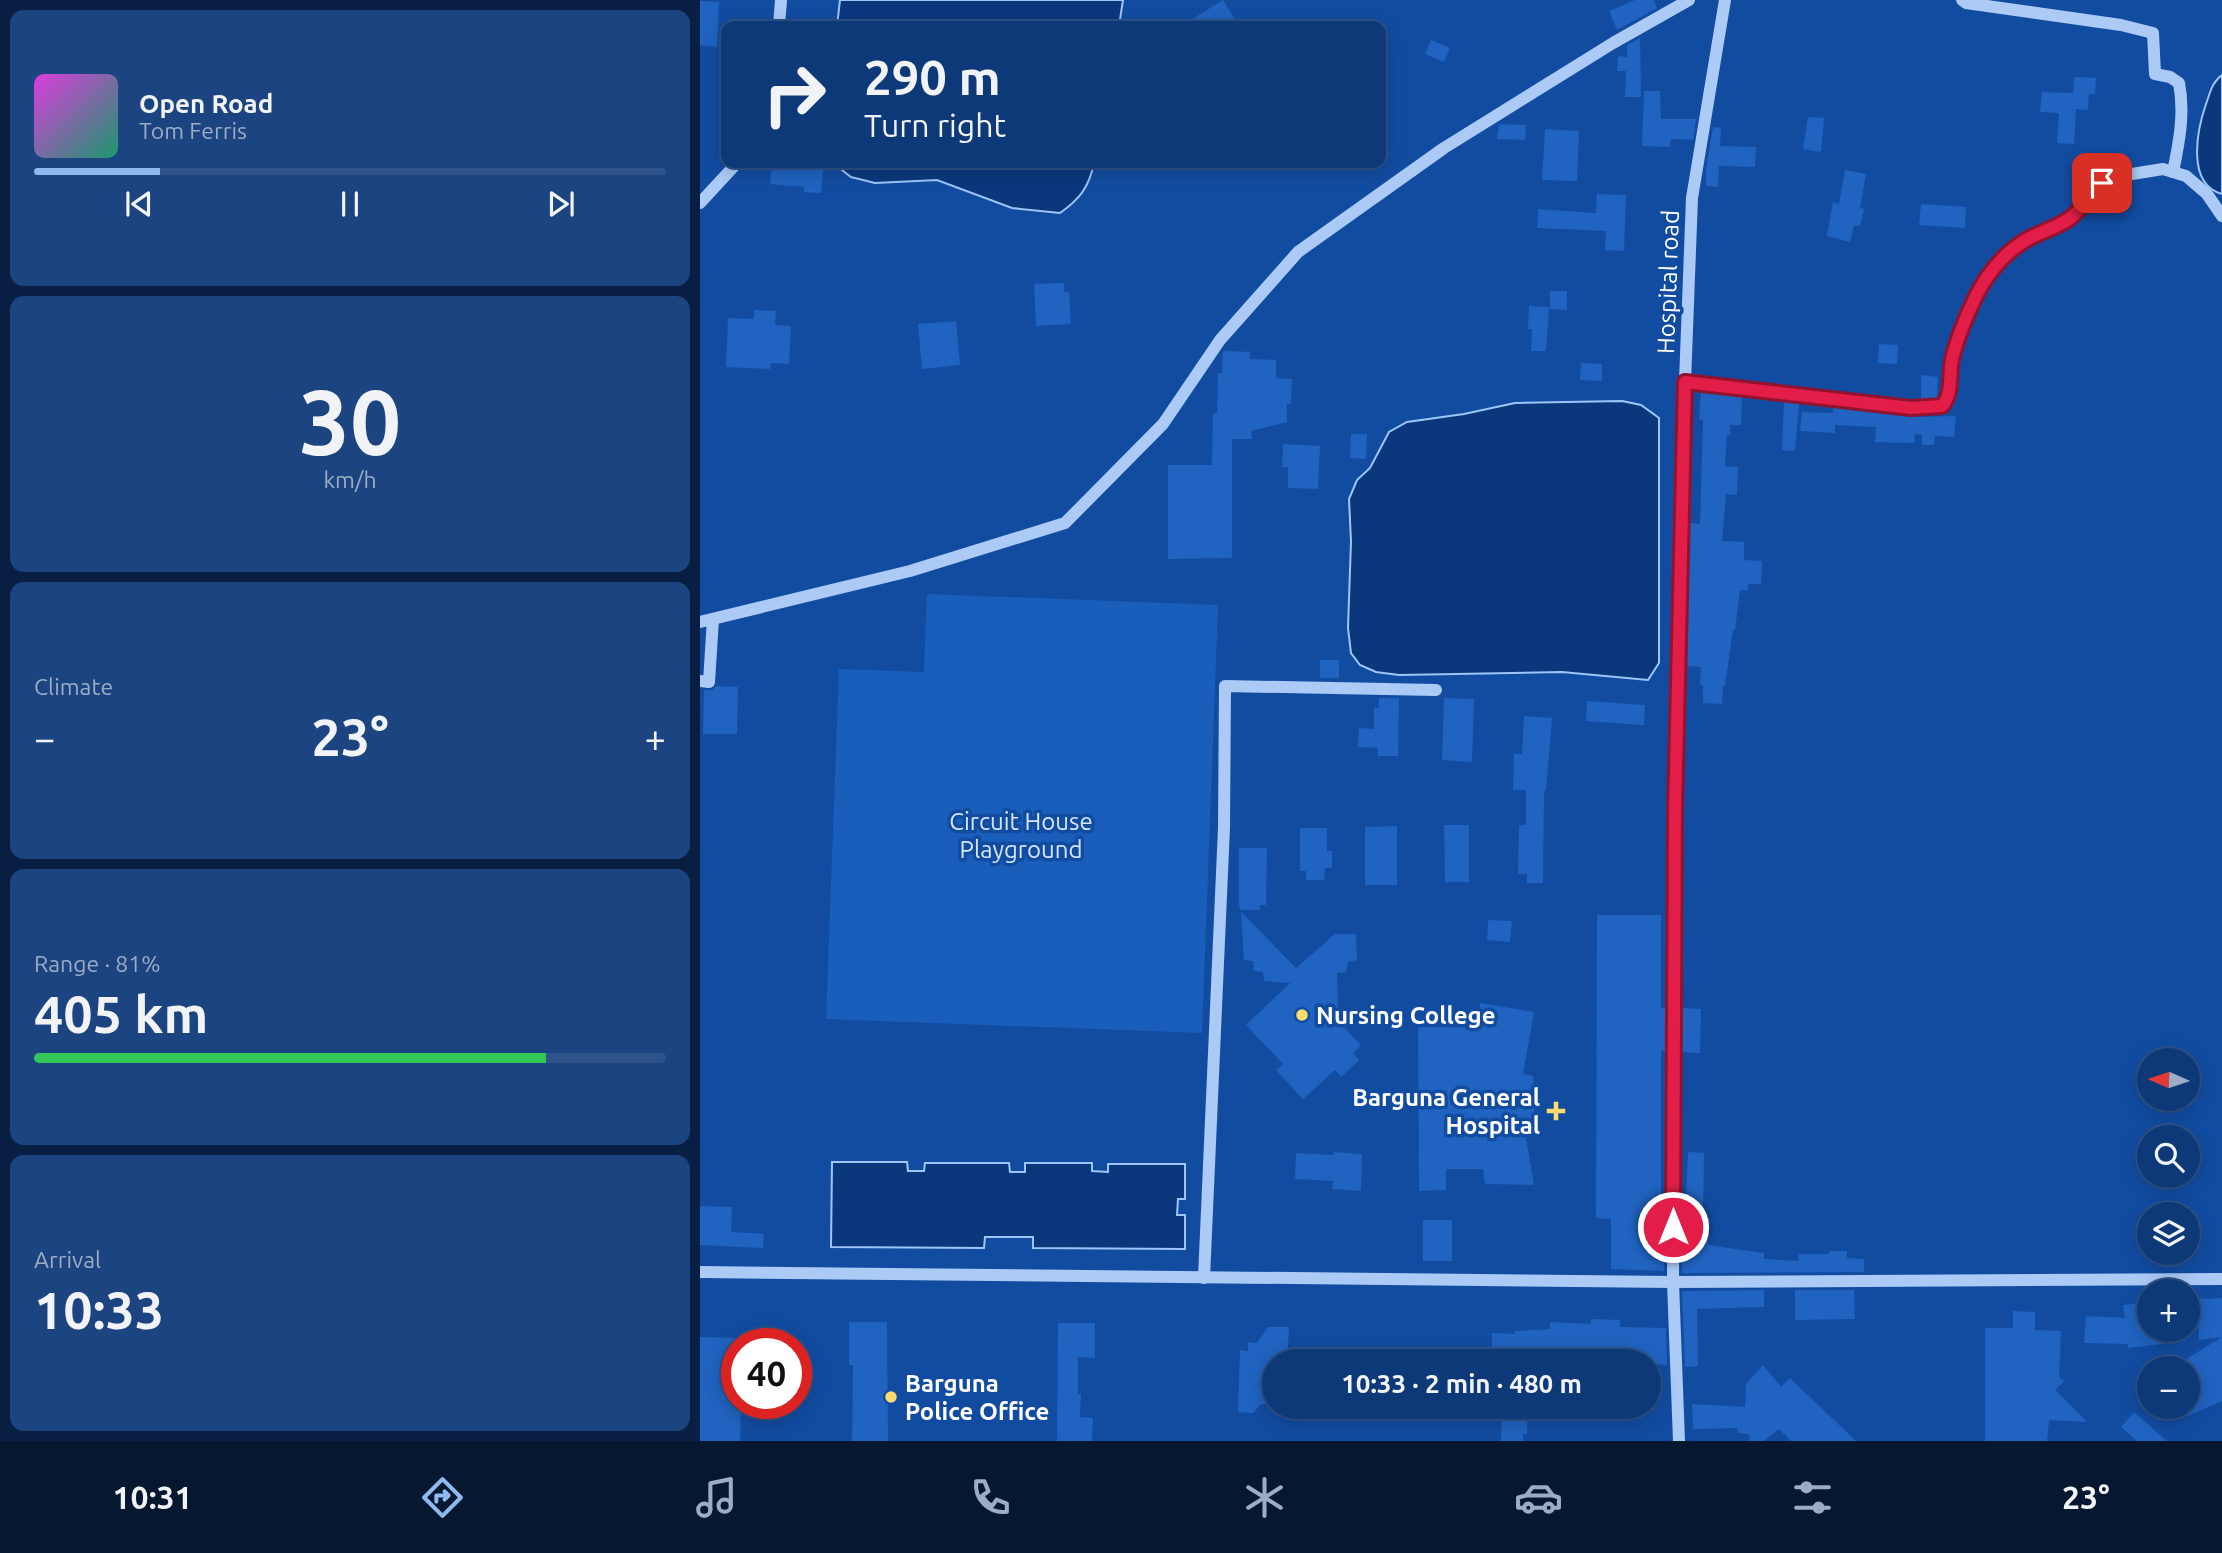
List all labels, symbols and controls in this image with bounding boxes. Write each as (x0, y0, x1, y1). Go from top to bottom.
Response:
icon: right (749, 49, 840, 140)
text: 290 m (864, 49, 1001, 104)
text: Open Road (139, 89, 273, 118)
text: Turn right (864, 107, 1006, 143)
text: Tom Ferris (139, 118, 247, 143)
pin (2072, 153, 2132, 213)
icon: arrive (2083, 164, 2121, 202)
icon: previous (120, 185, 158, 223)
icon: pause (331, 185, 369, 223)
icon: next (542, 185, 580, 223)
street label: Hospital road (1652, 210, 1684, 354)
text: 30 (299, 370, 401, 472)
text: km/h (323, 467, 377, 492)
text: Climate (34, 674, 113, 699)
text: 23° (311, 708, 389, 766)
text: − (34, 717, 55, 759)
text: + (645, 717, 666, 759)
park label: Circuit House Playground (949, 808, 1093, 863)
text: Range · 81% (34, 951, 161, 976)
text: 405 km (34, 985, 208, 1043)
place label: Nursing College (1316, 1002, 1496, 1029)
marker: Nursing College (1294, 1007, 1310, 1023)
north arrow (2137, 1048, 2200, 1111)
map controls (2137, 1048, 2200, 1419)
place label: Barguna General Hospital (1352, 1084, 1540, 1139)
marker: Barguna General Hospital (1546, 1101, 1566, 1121)
button: search (2137, 1125, 2200, 1188)
position arrow (1636, 1190, 1710, 1264)
button: layers (2137, 1202, 2200, 1265)
text: Arrival (34, 1247, 101, 1272)
button: + (2137, 1279, 2200, 1342)
text: 10:33 (34, 1281, 164, 1339)
speed limit sign: 40 (721, 1328, 812, 1419)
button: − (2137, 1356, 2200, 1419)
text: 10:33 · 2 min · 480 m (1341, 1369, 1582, 1398)
place label: Barguna Police Office (905, 1370, 1049, 1425)
marker: Barguna Police Office (883, 1389, 899, 1405)
icon: directions (418, 1473, 467, 1522)
icon: music (692, 1473, 741, 1522)
icon: phone (966, 1473, 1015, 1522)
icon: climate (1240, 1473, 1289, 1522)
icon: car (1514, 1473, 1563, 1522)
icon: filters (1788, 1473, 1837, 1522)
text: 10:31 (113, 1479, 193, 1515)
text: 23° (2062, 1479, 2109, 1515)

